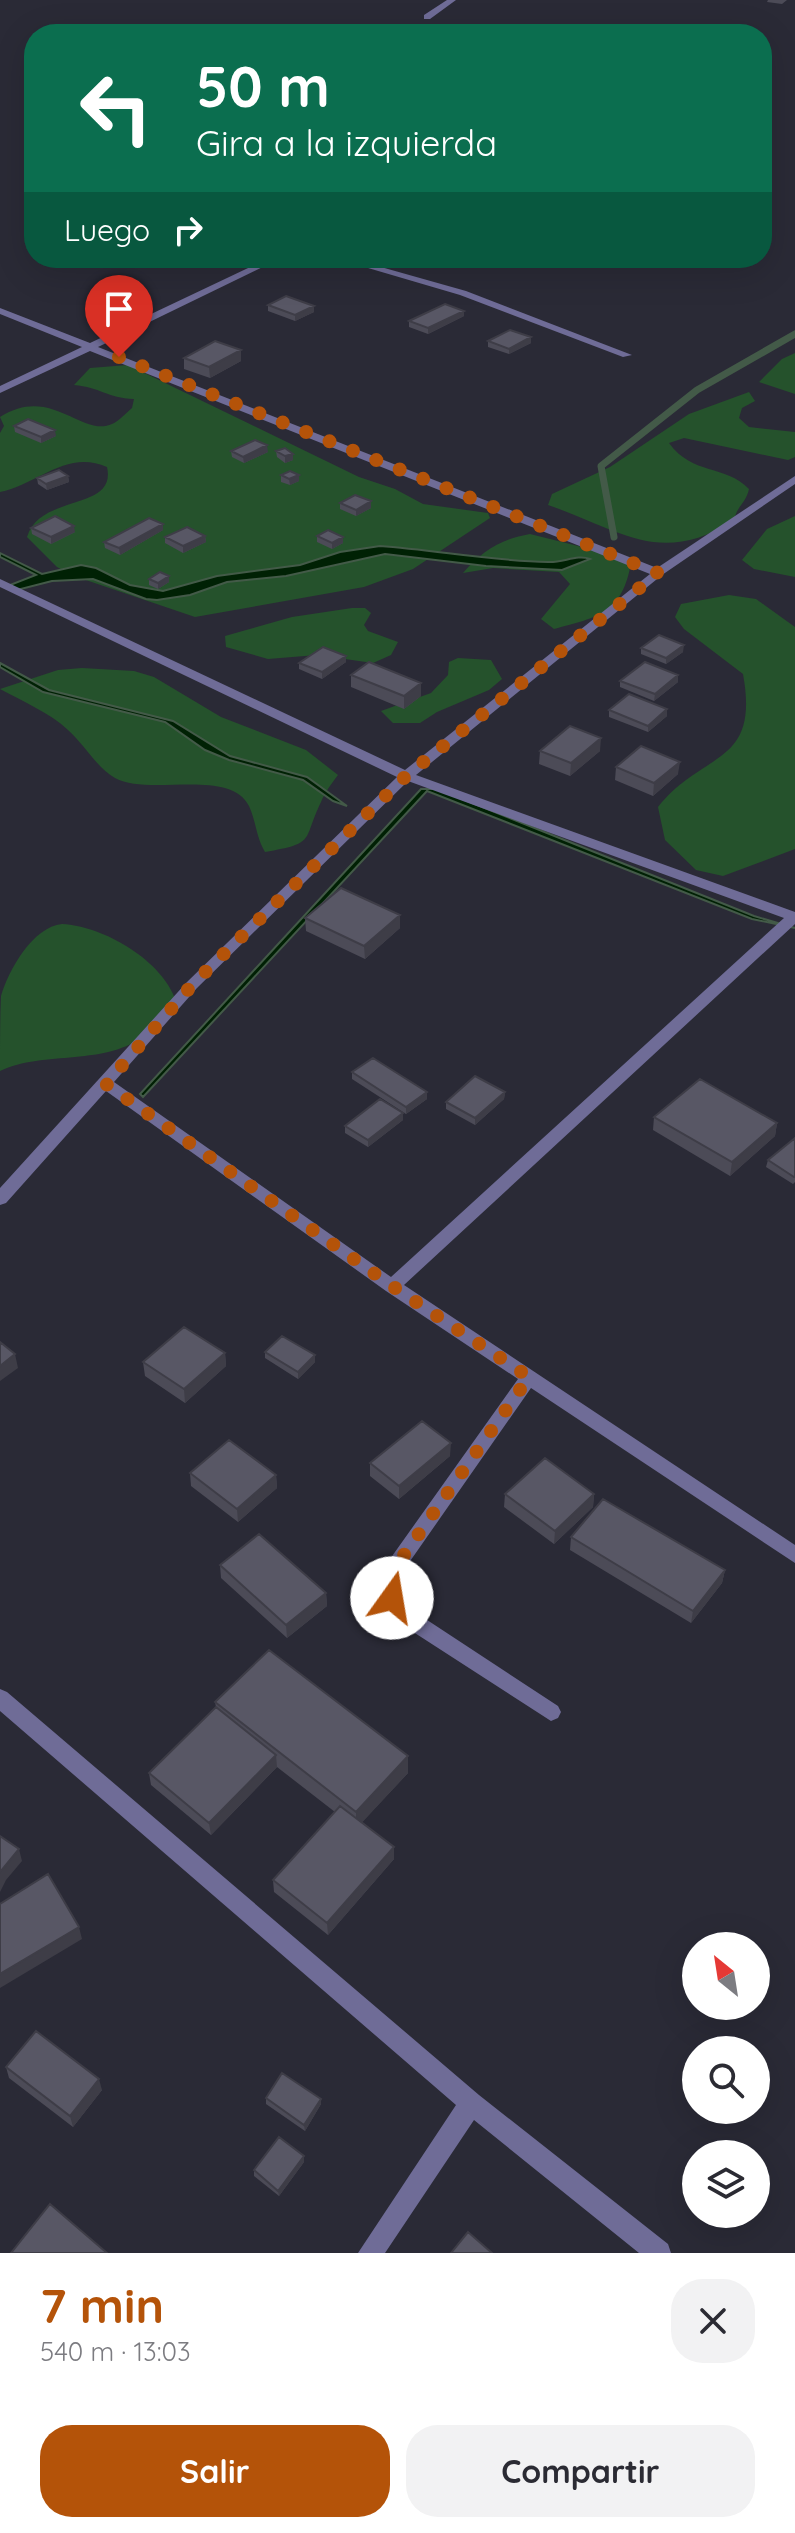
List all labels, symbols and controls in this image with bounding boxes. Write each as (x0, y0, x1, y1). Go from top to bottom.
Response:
text: 50 m (196, 51, 330, 121)
icon: left (64, 56, 168, 160)
text: Gira a la izquierda (196, 120, 497, 165)
icon: right (166, 208, 210, 252)
text: Luego (64, 211, 150, 249)
pin (85, 275, 153, 357)
icon: arrive (97, 287, 141, 331)
position arrow (350, 1556, 434, 1640)
north arrow (682, 1932, 770, 2020)
map controls (682, 1932, 770, 2228)
button: search (682, 2036, 770, 2124)
button: layers (682, 2140, 770, 2228)
text: 7 min (40, 2275, 164, 2335)
button: close (671, 2279, 755, 2363)
text: 540 m · 13:03 (40, 2335, 191, 2368)
button: Salir (40, 2425, 390, 2517)
button: Compartir (406, 2425, 755, 2517)

